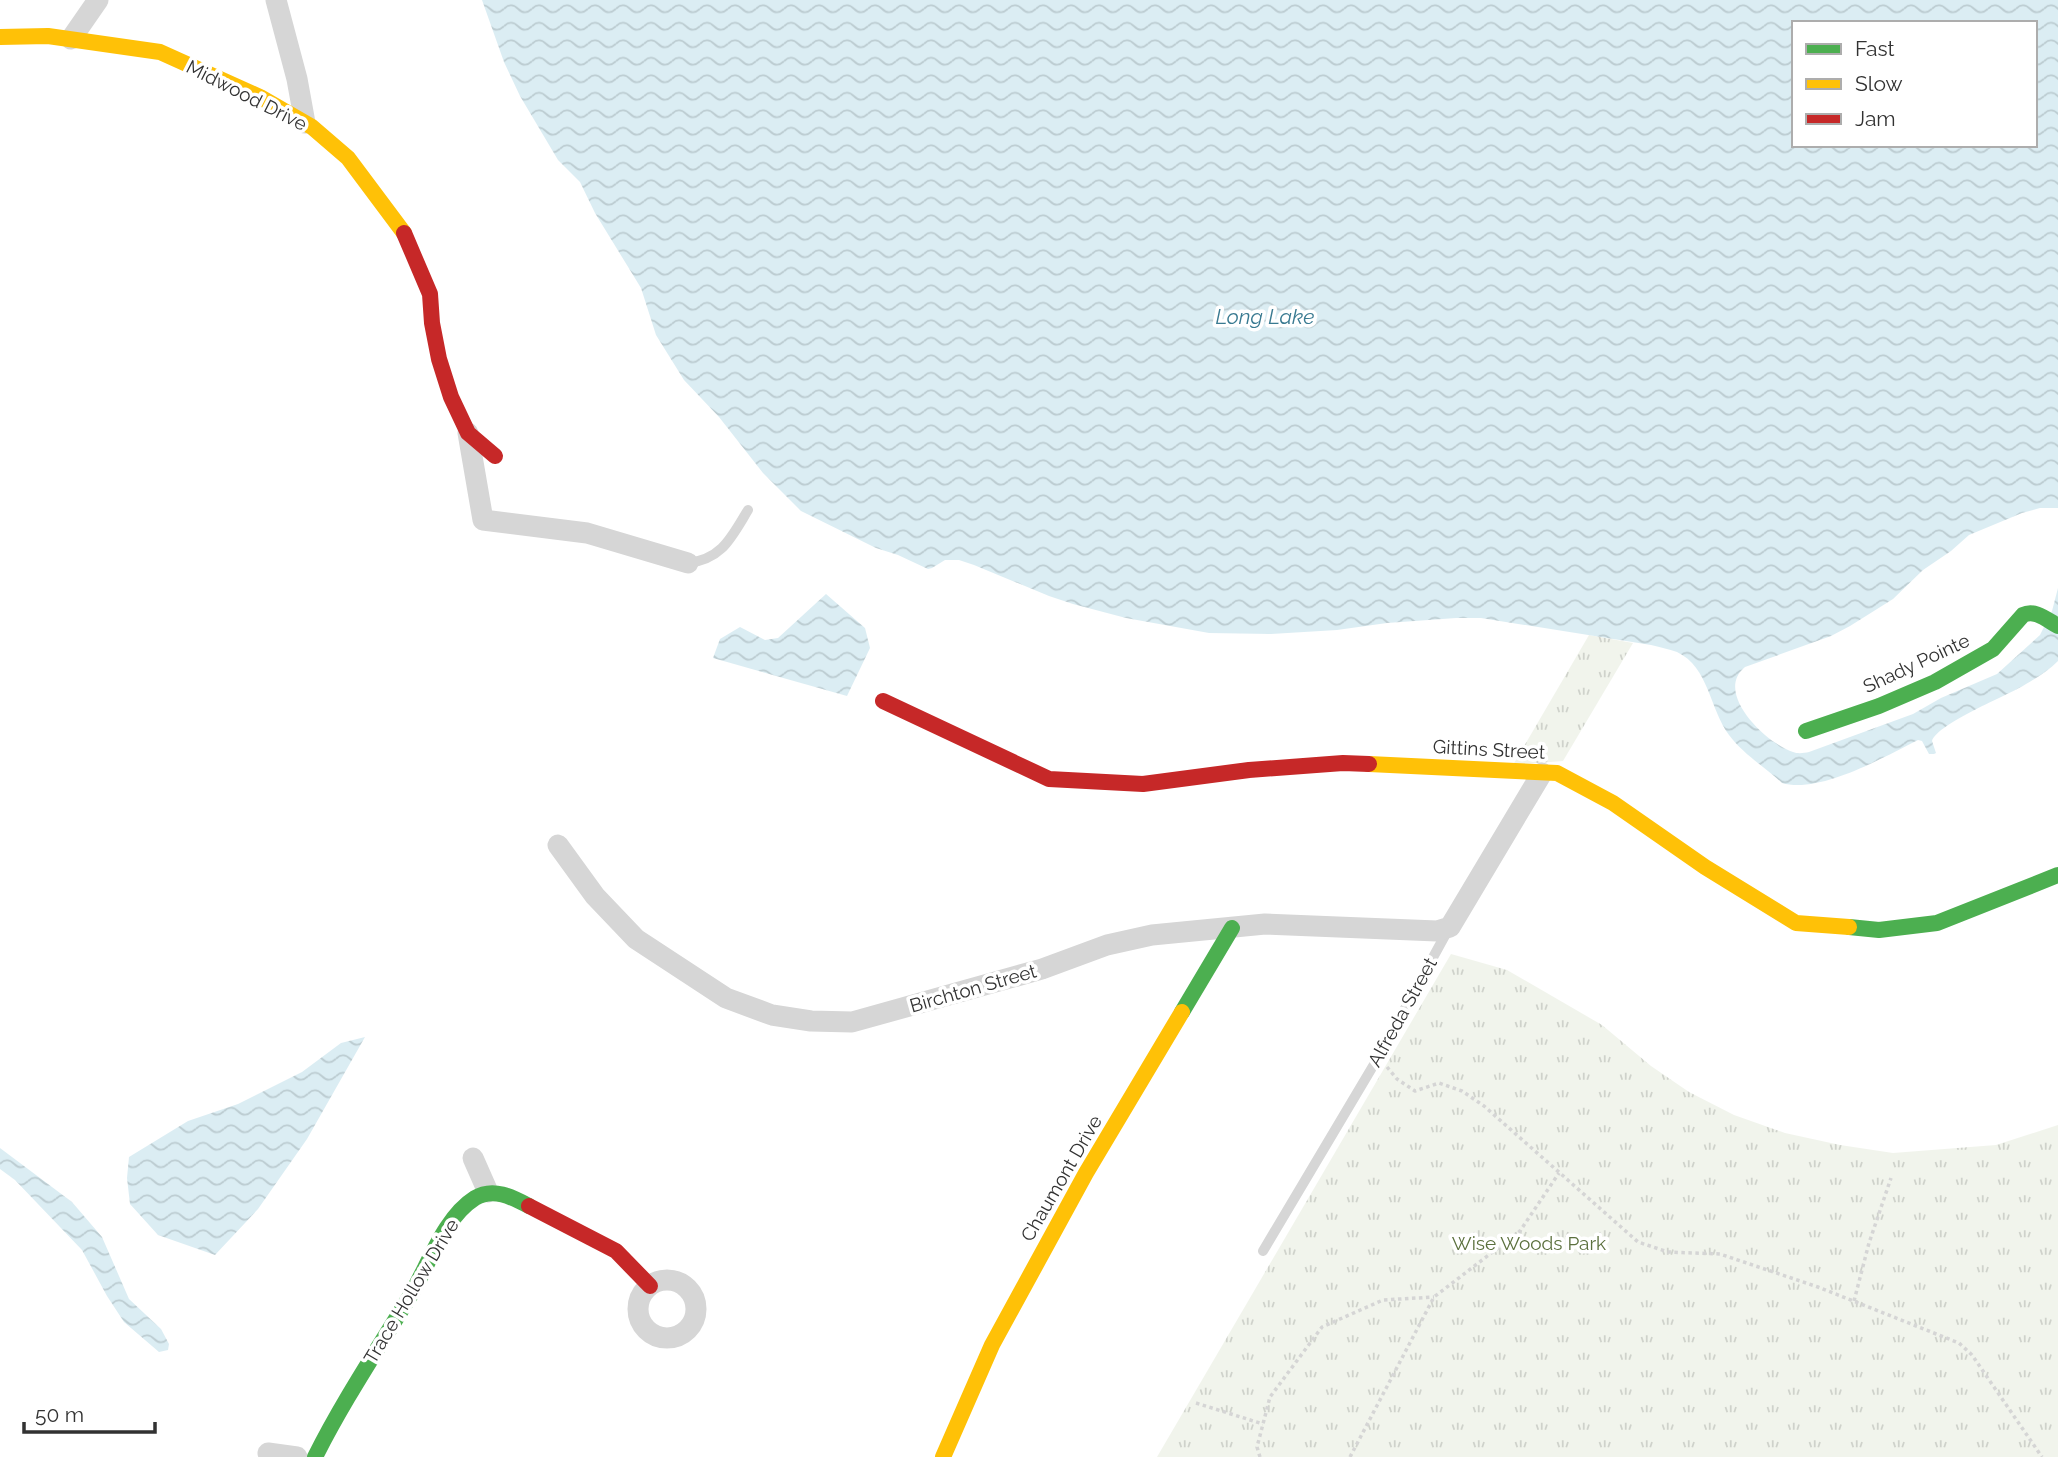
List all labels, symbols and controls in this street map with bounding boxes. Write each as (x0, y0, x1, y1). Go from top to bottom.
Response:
legend (1792, 21, 2037, 147)
text: Fast (1855, 36, 1895, 61)
street label: Midwood Drive (183, 55, 311, 135)
text: Slow (1855, 71, 1903, 96)
text: Jam (1855, 106, 1896, 131)
water label: Long Lake (1216, 304, 1314, 329)
street label: Shady Pointe (1859, 629, 1973, 697)
street label: Gittins Street (1432, 735, 1546, 763)
street label: Alfreda Street (1363, 953, 1441, 1070)
street label: Birchton Street (907, 959, 1039, 1017)
street label: Chaumont Drive (1016, 1111, 1106, 1245)
street label: Trace Hollow Drive (359, 1215, 463, 1367)
park label: Wise Woods Park (1452, 1232, 1606, 1254)
scale bar (24, 1390, 156, 1434)
text: 50 m (35, 1402, 84, 1427)

